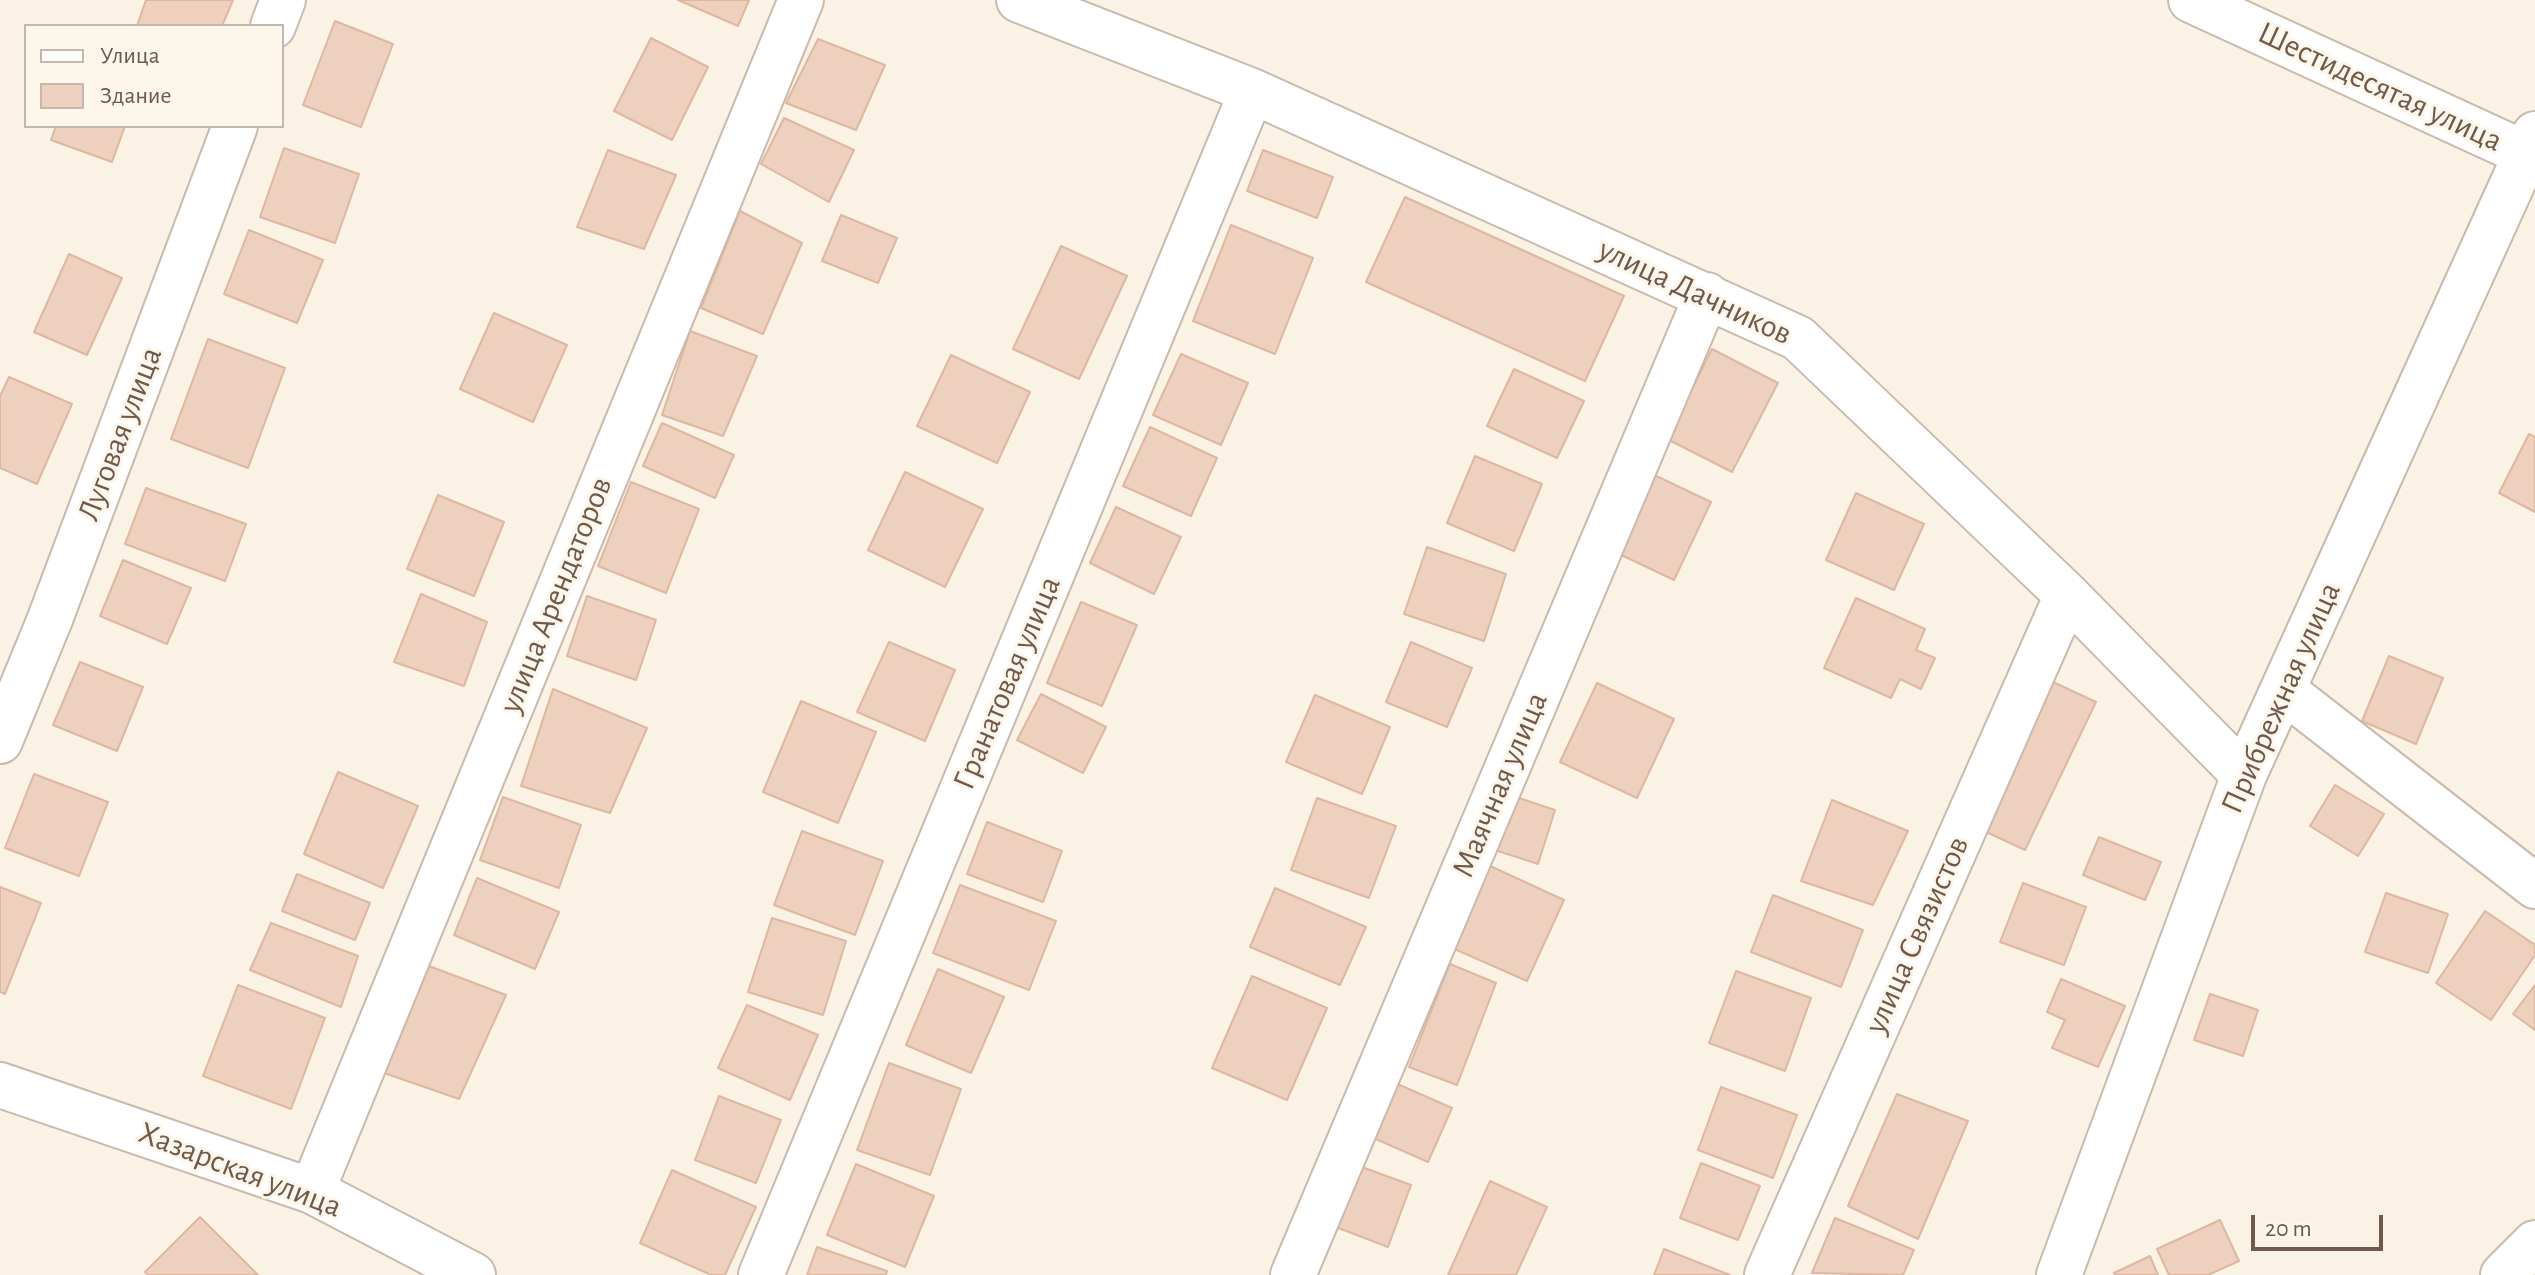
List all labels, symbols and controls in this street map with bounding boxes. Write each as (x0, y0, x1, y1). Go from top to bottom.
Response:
street label: Шестидесятая улица (2252, 14, 2508, 160)
legend (24, 24, 284, 128)
text: Улица (100, 44, 160, 68)
text: Здание (100, 84, 171, 108)
street label: улица Дачников (1592, 230, 1798, 354)
street label: Луговая улица (69, 342, 171, 526)
street label: улица Арендаторов (491, 471, 621, 719)
street label: Гранатовая улица (945, 570, 1069, 796)
street label: Прибрежная улица (2213, 576, 2349, 820)
street label: Маячная улица (1444, 687, 1556, 883)
street label: улица Связистов (1856, 830, 1978, 1040)
street label: Хазарская улица (133, 1114, 347, 1226)
scale bar (2255, 1199, 2387, 1249)
text: 20 m (2265, 1217, 2312, 1241)

